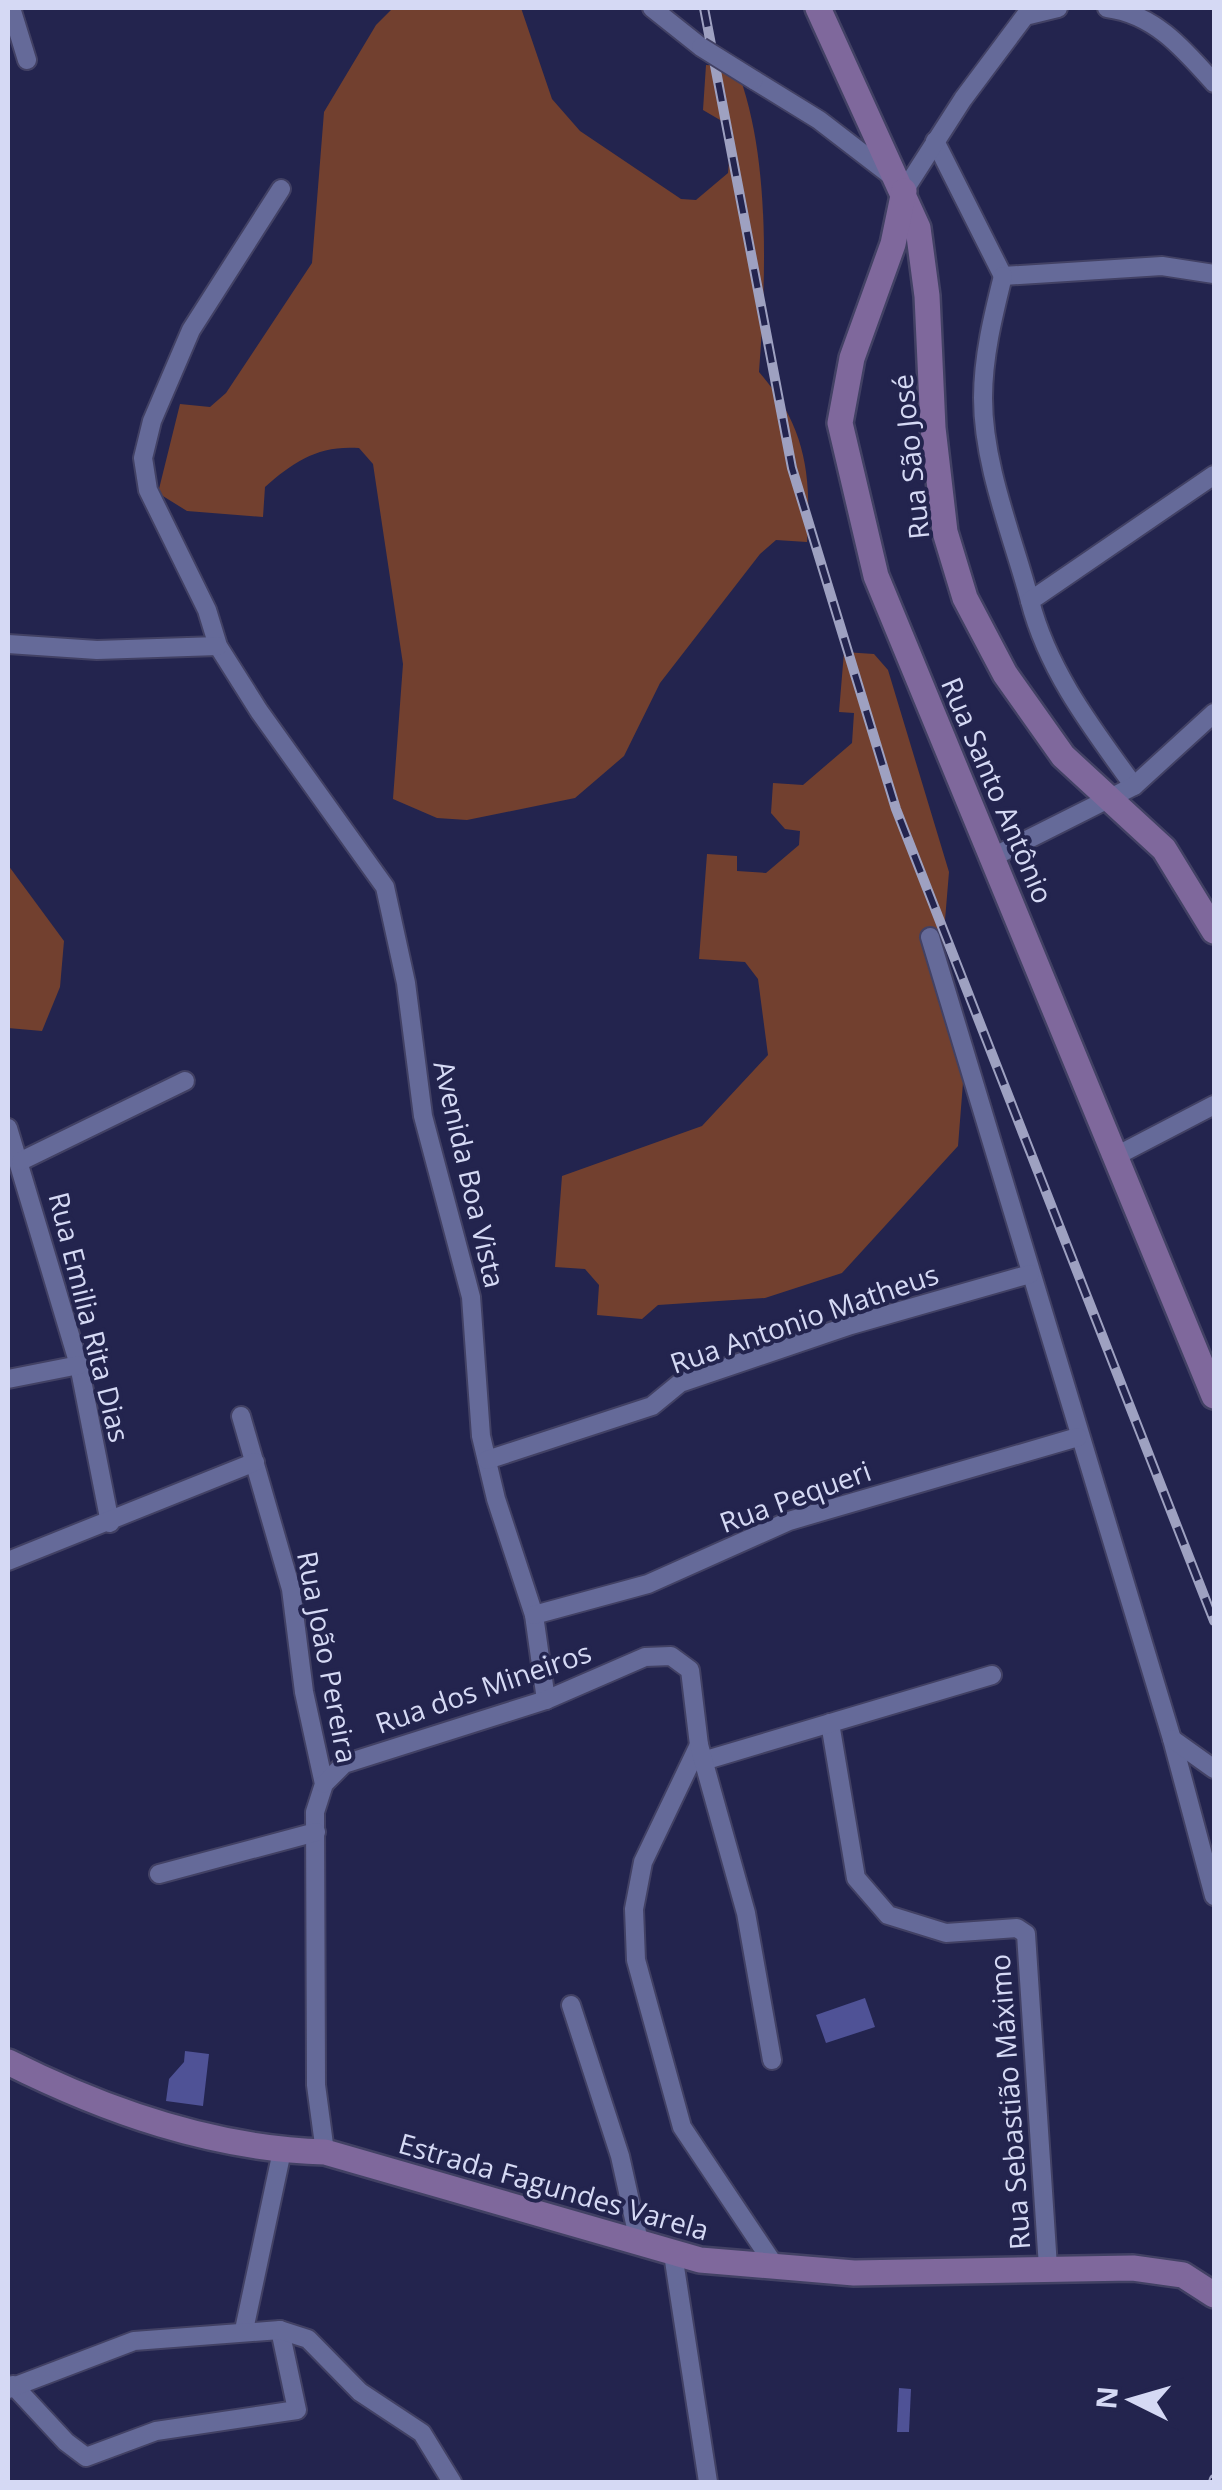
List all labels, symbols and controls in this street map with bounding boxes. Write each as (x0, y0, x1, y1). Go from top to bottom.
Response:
street label: Rua São José (882, 373, 938, 541)
street label: Rua Santo Antônio (933, 671, 1063, 909)
street label: Avenida Boa Vista (425, 1057, 515, 1291)
street label: Rua Emilia Rita Dias (41, 1188, 139, 1446)
street label: Rua Antonio Matheus (665, 1254, 943, 1382)
street label: Rua Pequeri (714, 1451, 876, 1541)
street label: Rua João Pereira (289, 1548, 367, 1766)
street label: Rua dos Mineiros (370, 1632, 596, 1742)
street label: Rua Sebastião Máximo (980, 1953, 1038, 2251)
street label: Estrada Fagundes Varela (395, 2124, 713, 2248)
north arrow (1082, 2350, 1182, 2450)
text: N (1086, 2385, 1126, 2411)

